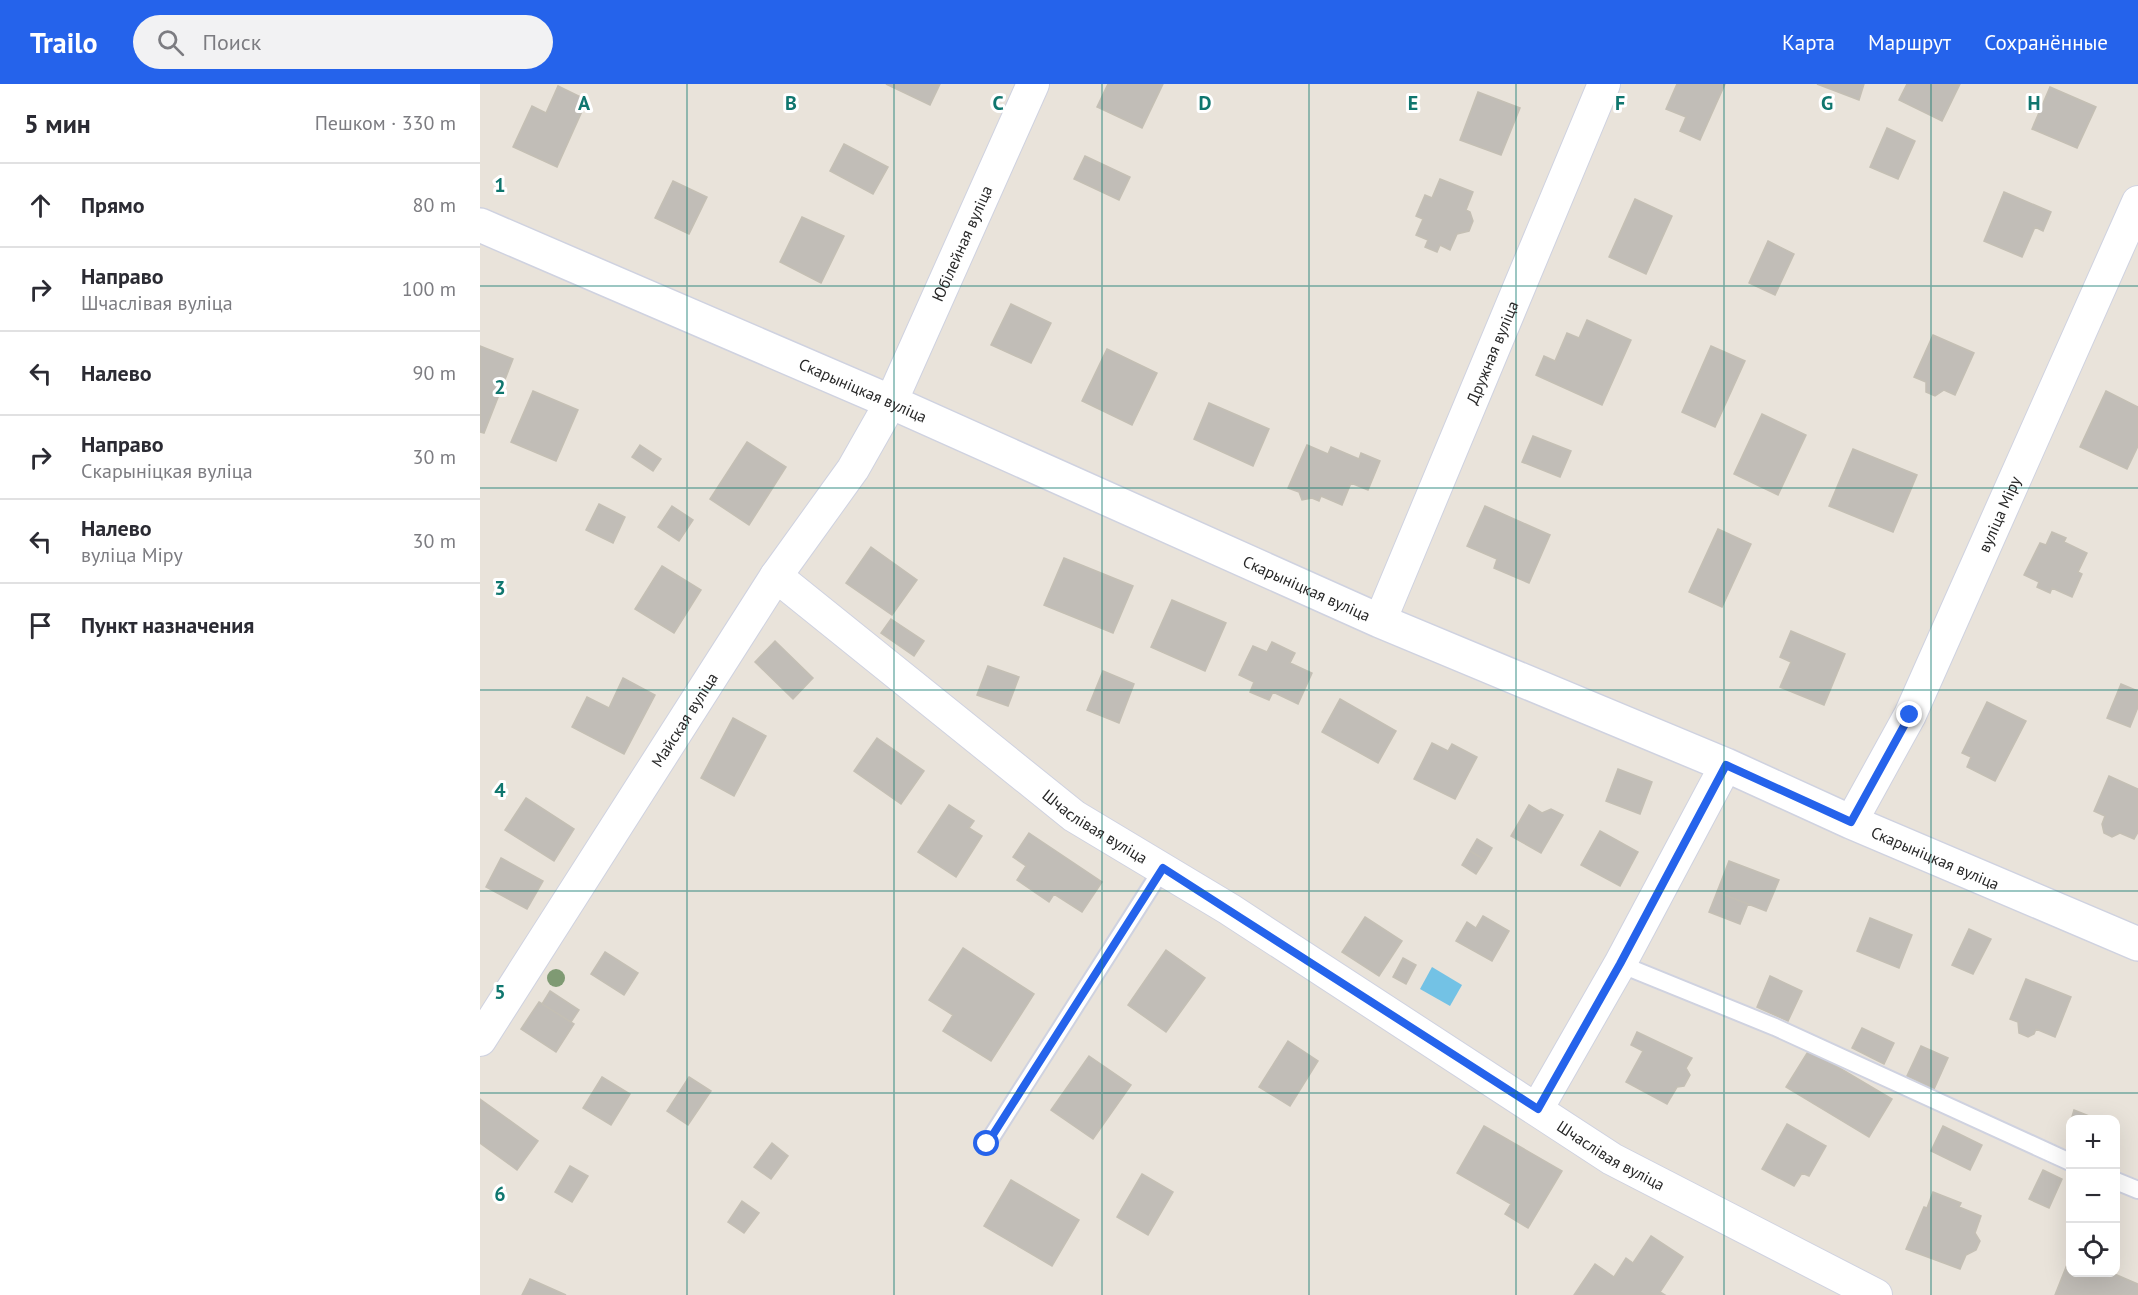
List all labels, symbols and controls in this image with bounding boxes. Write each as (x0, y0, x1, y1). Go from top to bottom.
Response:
search box (133, 15, 553, 69)
text: Trailo (30, 24, 97, 61)
icon: search (154, 26, 187, 59)
text: Поиск (202, 28, 261, 56)
text: Карта (1782, 29, 1835, 56)
text: Маршрут (1868, 29, 1951, 56)
text: Сохранённые (1984, 29, 2108, 56)
text: A (578, 90, 591, 116)
text: B (785, 90, 797, 116)
text: C (992, 90, 1004, 116)
text: D (1199, 90, 1212, 116)
text: E (1408, 90, 1418, 116)
text: F (1615, 90, 1625, 116)
text: G (1821, 90, 1833, 116)
text: H (2027, 90, 2041, 116)
text: 5 мин (24, 107, 91, 140)
text: Пешком · 330 m (315, 110, 456, 136)
text: 1 (494, 172, 506, 198)
street label: Юбілейная вуліца (927, 182, 996, 304)
icon: ahead (24, 189, 57, 222)
text: Прямо (81, 191, 144, 219)
text: 80 m (413, 192, 456, 218)
text: Направо (81, 262, 164, 290)
icon: right (24, 273, 57, 306)
text: 100 m (402, 276, 456, 302)
text: Шчаслівая вуліца (81, 290, 233, 316)
street label: Дружная вуліца (1462, 298, 1522, 407)
street label: Скарыніцкая вуліца (796, 354, 930, 427)
icon: left (24, 357, 57, 390)
text: Налево (81, 359, 152, 387)
text: 90 m (413, 360, 456, 386)
text: 2 (494, 374, 506, 400)
text: Направо (81, 430, 164, 458)
icon: right (24, 441, 57, 474)
text: 30 m (413, 444, 456, 470)
text: Скарыніцкая вуліца (81, 458, 253, 484)
street label: вуліца Міру (1974, 472, 2025, 555)
text: Налево (81, 514, 152, 542)
icon: left (24, 525, 57, 558)
text: 30 m (413, 528, 456, 554)
text: вуліца Міру (81, 542, 183, 568)
street label: Скарыніцкая вуліца (1240, 551, 1374, 625)
text: 3 (494, 575, 506, 601)
icon: arrive (24, 609, 57, 642)
text: Пункт назначения (81, 611, 254, 639)
street label: Майская вуліца (647, 669, 722, 771)
route end (1896, 701, 1922, 727)
text: 4 (494, 777, 506, 803)
street label: Шчаслівая вуліца (1039, 785, 1151, 868)
street label: Скарыніцкая вуліца (1868, 822, 2002, 894)
text: 5 (494, 979, 506, 1005)
map controls (2066, 1115, 2120, 1277)
button: + (2066, 1115, 2120, 1169)
street label: Шчаслівая вуліца (1553, 1116, 1668, 1194)
route start (973, 1130, 999, 1156)
button: − (2066, 1169, 2120, 1223)
text: 6 (494, 1181, 506, 1207)
button: locate (2066, 1223, 2120, 1277)

